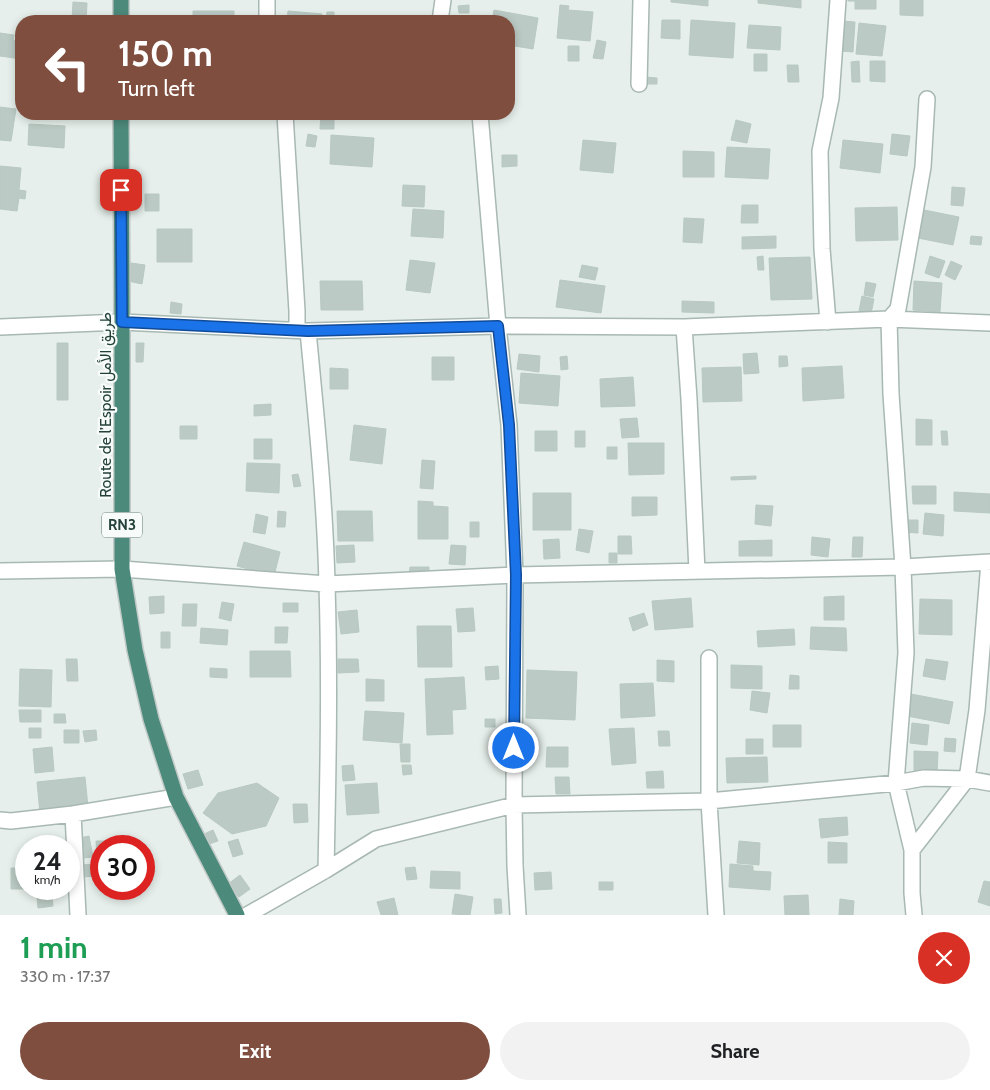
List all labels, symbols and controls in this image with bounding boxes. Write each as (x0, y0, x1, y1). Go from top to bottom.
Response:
text: 150 m (118, 32, 213, 75)
icon: left (35, 35, 100, 100)
text: Turn left (118, 75, 195, 102)
pin (100, 169, 142, 211)
icon: arrive (107, 176, 135, 204)
street label: Route de l’Espoir طريق الأمل (96, 312, 116, 498)
road number: RN3 (102, 512, 142, 538)
position arrow (487, 721, 539, 773)
speed limit sign: 30 (90, 835, 155, 900)
text: 24 (33, 846, 62, 876)
text: km/h (34, 872, 61, 887)
text: 1 min (20, 929, 88, 966)
button: close (918, 932, 970, 984)
text: 330 m · 17:37 (20, 967, 110, 986)
button: Exit (20, 1022, 490, 1080)
button: Share (500, 1022, 970, 1080)

